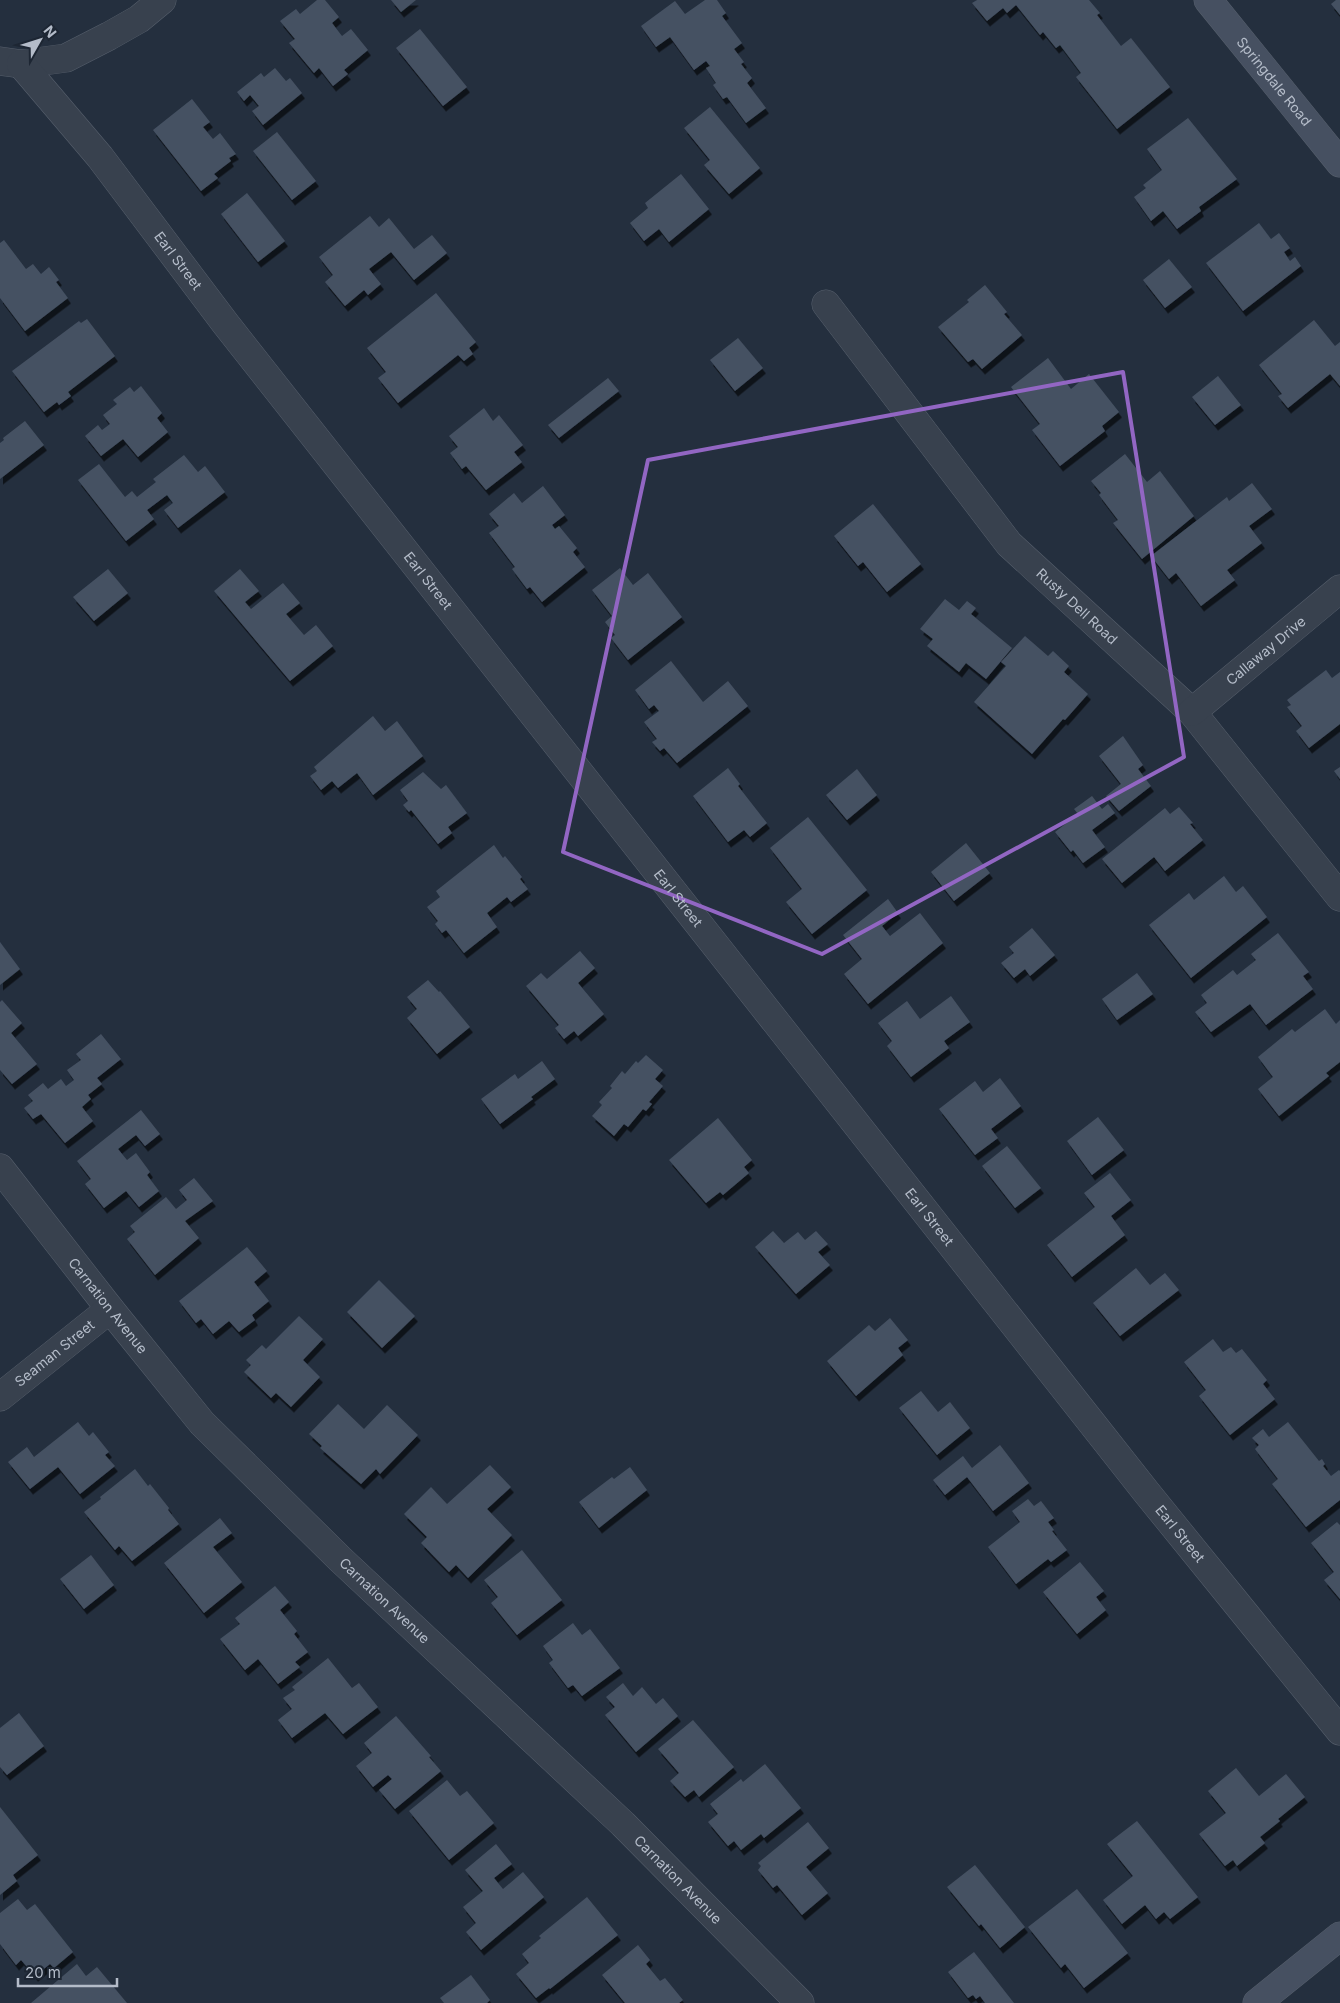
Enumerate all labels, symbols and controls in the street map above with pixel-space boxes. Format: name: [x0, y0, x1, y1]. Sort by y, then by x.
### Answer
north arrow: [15, 15, 65, 65]
text: N: [41, 22, 60, 41]
street label: Springdale Road: [1234, 34, 1315, 129]
street label: Earl Street: [151, 228, 206, 293]
street label: Earl Street: [401, 548, 457, 613]
street label: Rusty Dell Road: [1033, 564, 1121, 647]
street label: Callaway Drive: [1222, 612, 1309, 688]
street label: Earl Street: [651, 866, 707, 930]
street label: Earl Street: [902, 1184, 958, 1249]
street label: Carnation Avenue: [65, 1254, 152, 1357]
street label: Seaman Street: [11, 1316, 98, 1390]
street label: Earl Street: [1152, 1501, 1209, 1566]
street label: Carnation Avenue: [336, 1554, 434, 1647]
street label: Carnation Avenue: [631, 1831, 726, 1927]
scale bar: [18, 1956, 116, 1988]
text: 20 m: [25, 1963, 61, 1982]

